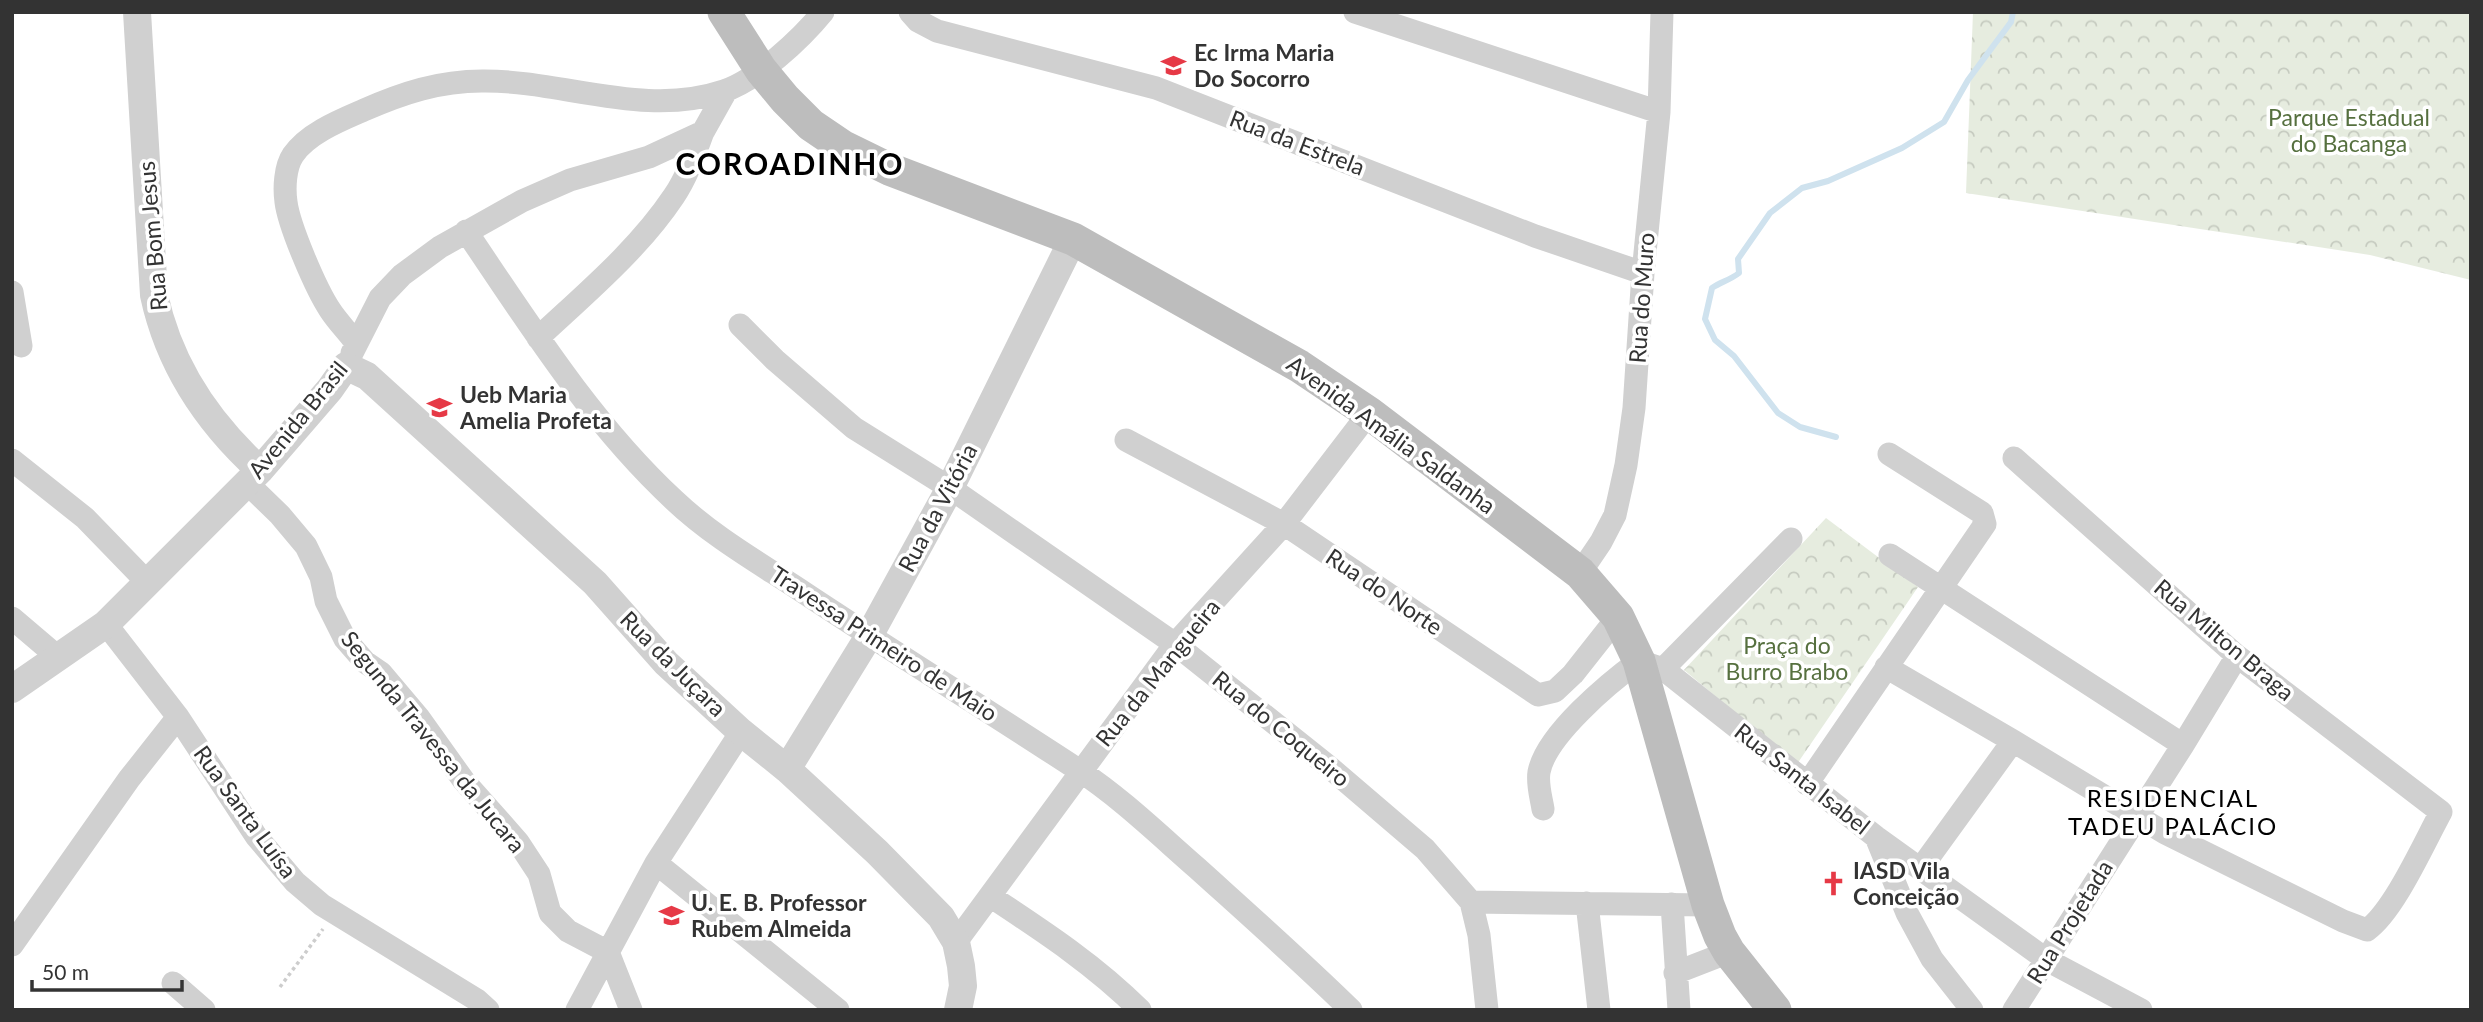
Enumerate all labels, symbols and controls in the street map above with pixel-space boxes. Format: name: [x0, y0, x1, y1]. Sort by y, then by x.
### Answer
place label: Ec Irma Maria Do Socorro: [1194, 38, 1334, 92]
school or university icon: Ec Irma Maria Do Socorro: [1160, 52, 1188, 80]
street label: Rua da Estrela: [1226, 103, 1369, 181]
park label: Parque Estadual do Bacanga: [2268, 103, 2430, 157]
district label: COROADINHO: [675, 145, 905, 181]
street label: Rua Bom Jesus: [132, 160, 172, 312]
street label: Rua do Muro: [1622, 232, 1660, 364]
street label: Avenida Amália Saldanha: [1282, 349, 1501, 519]
street label: Avenida Brasil: [242, 355, 353, 483]
place label: Ueb Maria Amelia Profeta: [459, 380, 612, 434]
school or university icon: Ueb Maria Amelia Profeta: [426, 394, 454, 422]
street label: Rua da Vitória: [892, 439, 983, 576]
street label: Rua do Norte: [1321, 542, 1448, 640]
street label: Travessa Primeiro de Maio: [766, 559, 1003, 727]
street label: Rua Milton Braga: [2149, 573, 2300, 706]
street label: Rua da Mangueira: [1089, 593, 1225, 752]
street label: Rua da Juçara: [615, 605, 732, 722]
street label: Segunda Travessa da Jucara: [336, 625, 532, 858]
park label: Praça do Burro Brabo: [1726, 631, 1848, 685]
street label: Rua do Coqueiro: [1207, 664, 1356, 792]
street label: Rua Santa Isabel: [1729, 717, 1876, 840]
street label: Rua Santa Luísa: [188, 740, 303, 883]
district label: RESIDENCIAL TADEU PALÁCIO: [2068, 783, 2278, 840]
street label: Rua Projetada: [2020, 855, 2118, 988]
place label: IASD Vila Conceição: [1853, 856, 1959, 910]
church icon: IASD Vila Conceição: [1819, 870, 1847, 898]
place label: U. E. B. Professor Rubem Almeida: [691, 888, 867, 942]
school or university icon: U. E. B. Professor Rubem Almeida: [657, 902, 685, 930]
scale bar: [32, 948, 182, 992]
text: 50 m: [42, 959, 89, 984]

